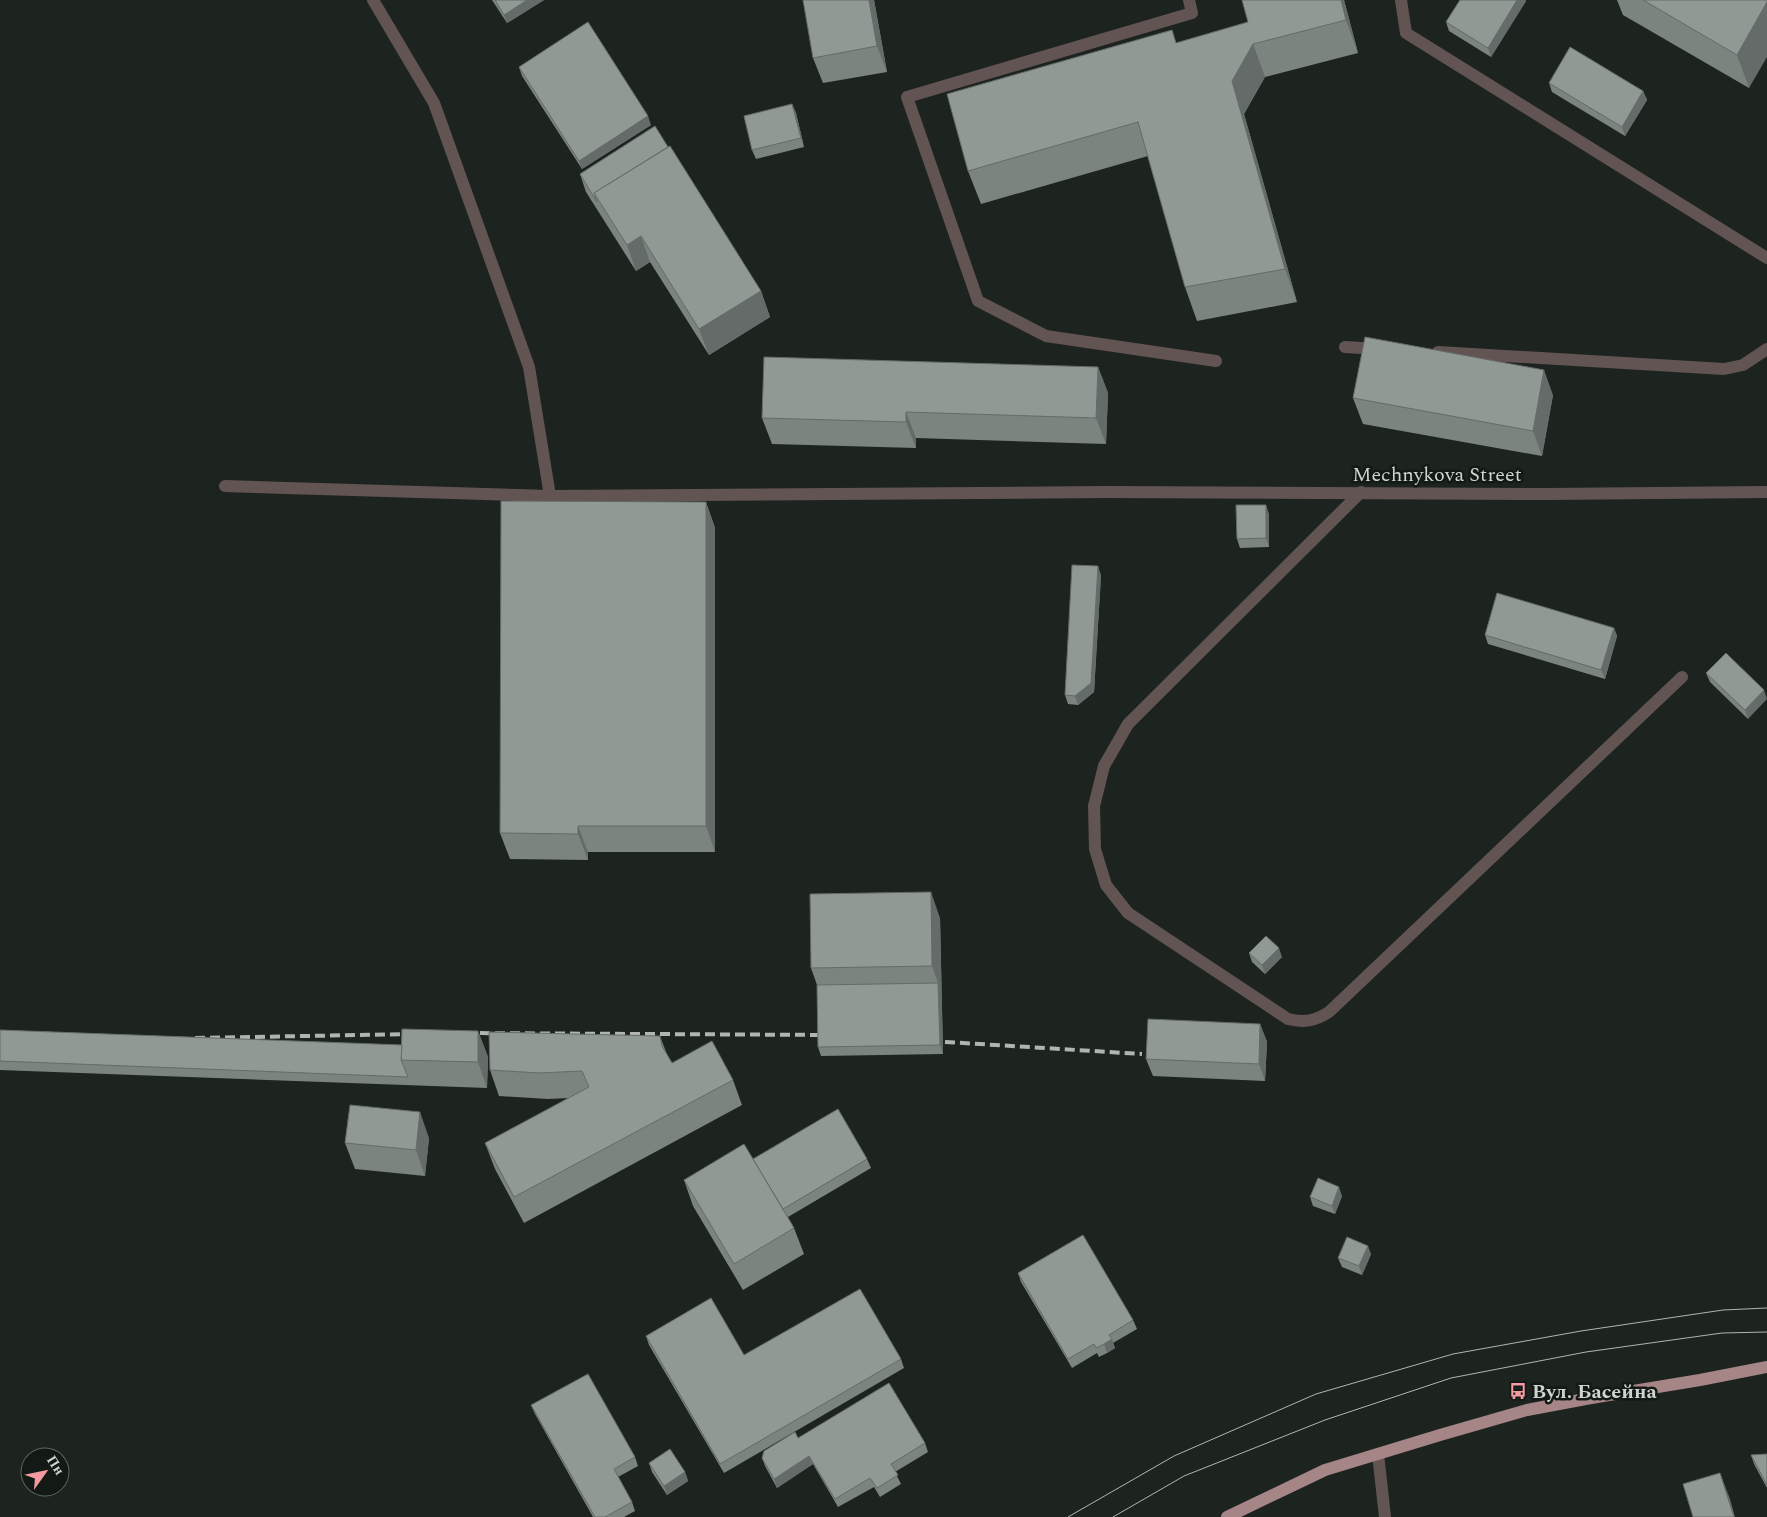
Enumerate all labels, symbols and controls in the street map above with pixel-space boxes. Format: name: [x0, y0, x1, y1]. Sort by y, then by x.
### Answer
street label: Mechnykova Street: [1352, 460, 1522, 490]
place label: Вул. Басейна: [1532, 1377, 1658, 1407]
bus stop icon: Вул. Басейна: [1508, 1381, 1528, 1401]
north arrow: [20, 1447, 70, 1497]
text: Пн: [41, 1451, 70, 1480]

